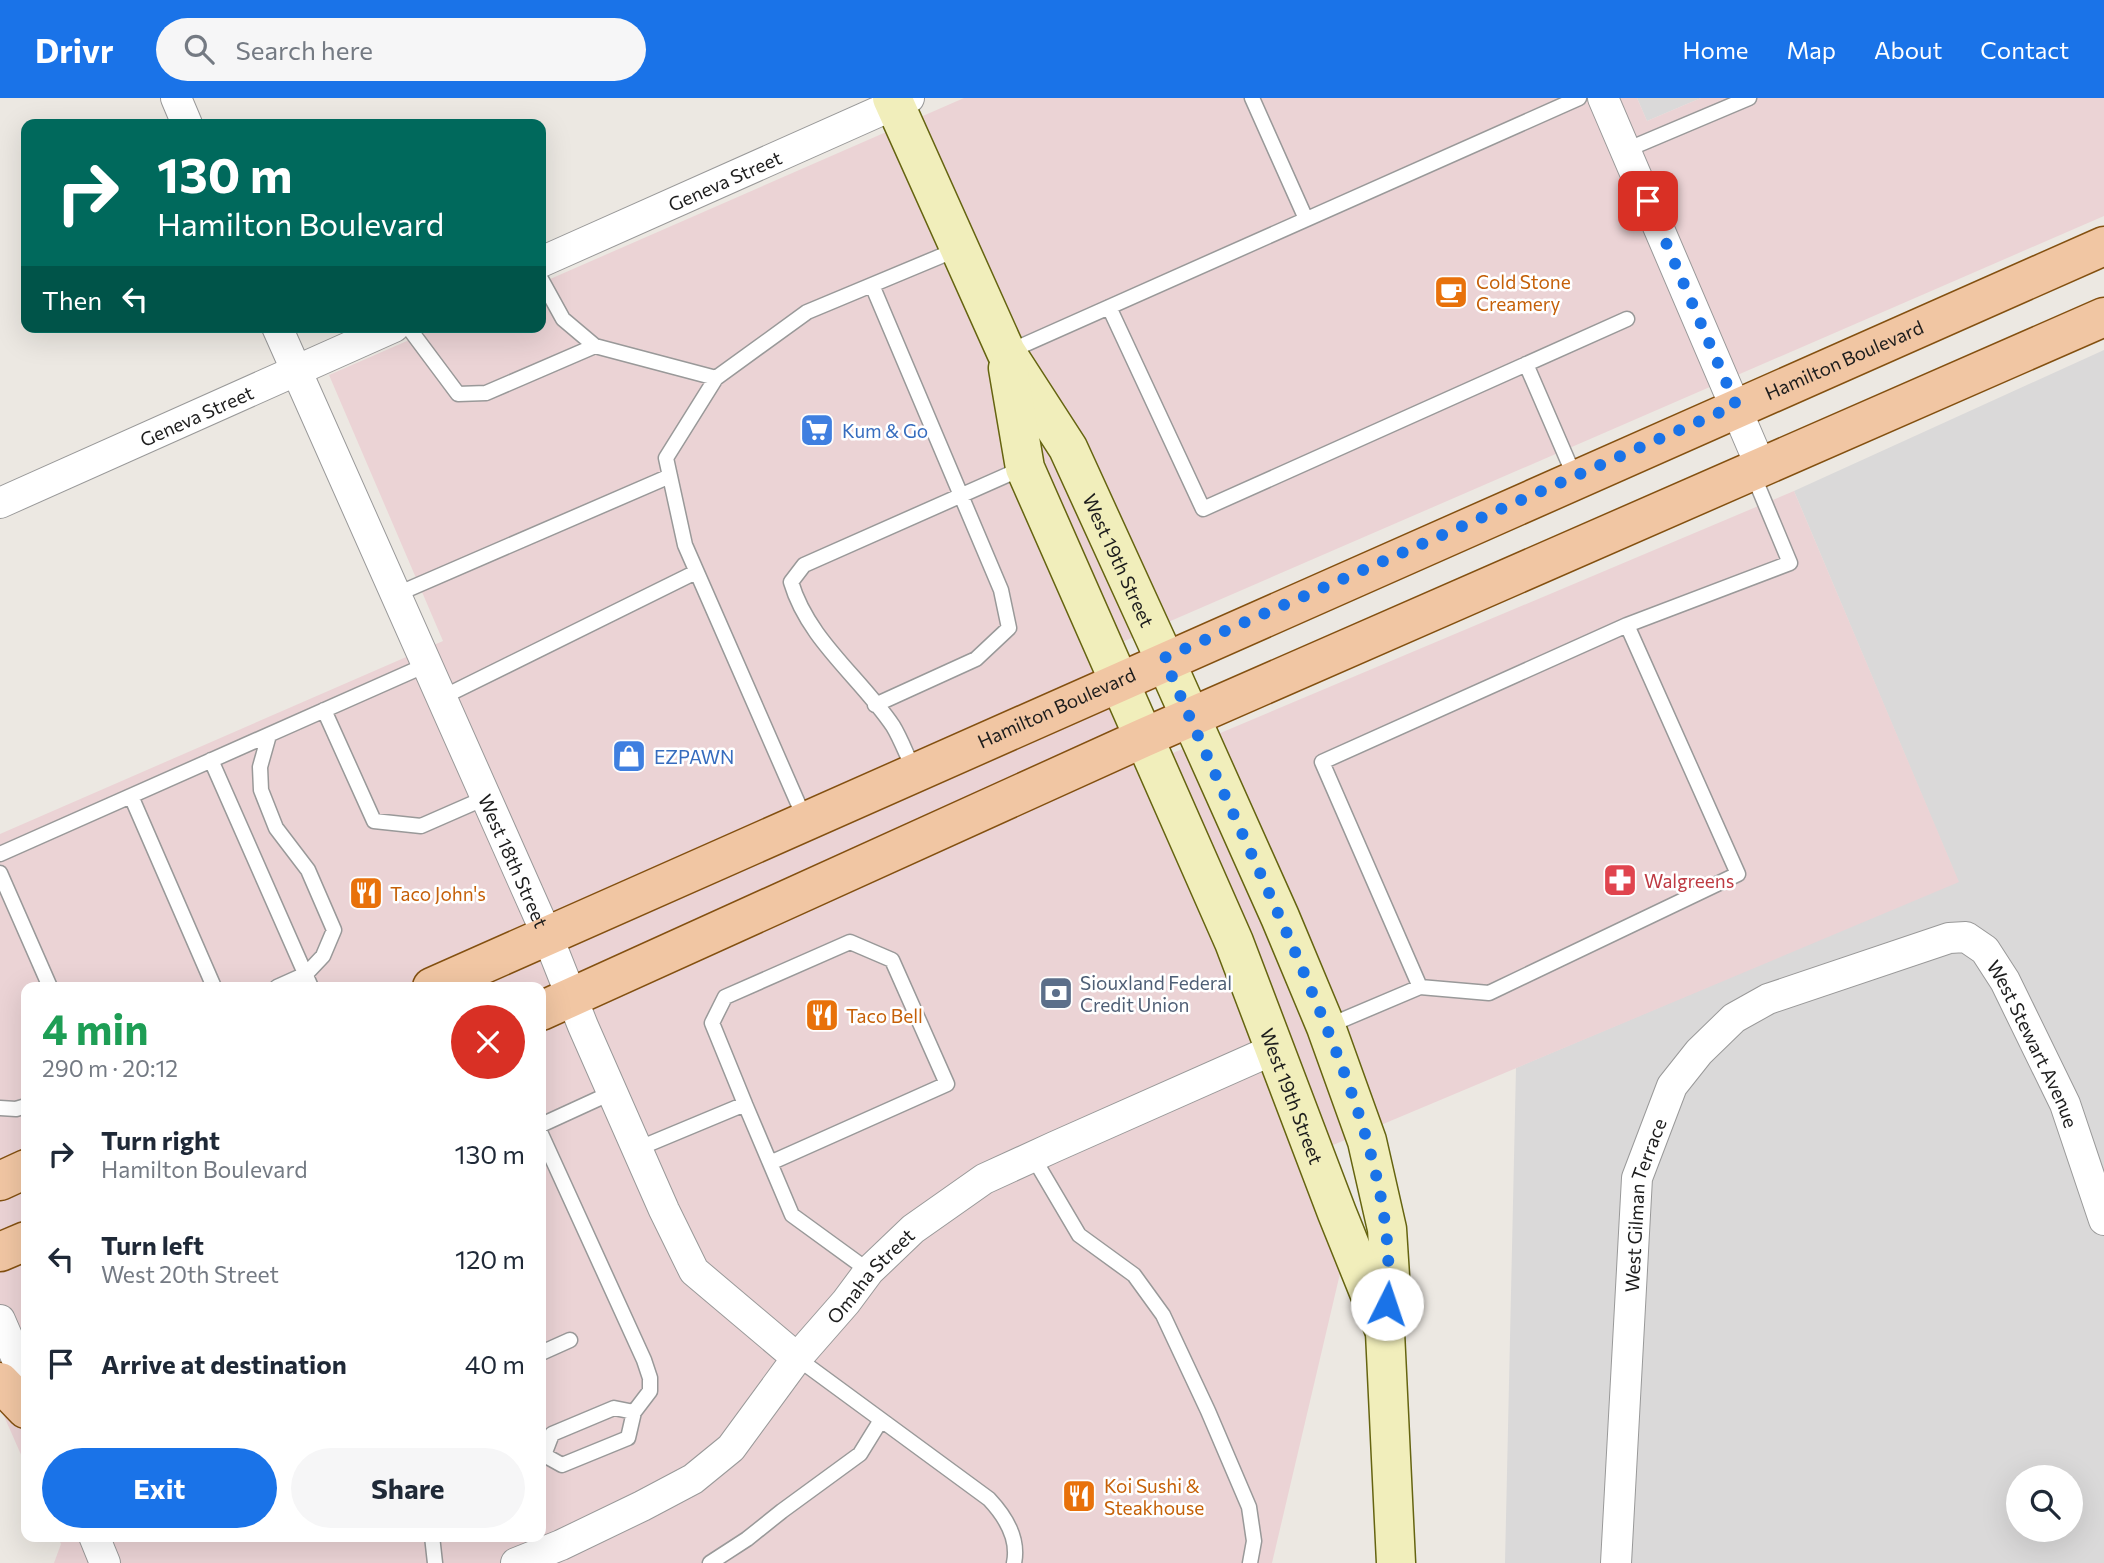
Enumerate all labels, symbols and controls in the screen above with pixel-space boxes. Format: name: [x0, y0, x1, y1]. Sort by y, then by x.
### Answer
search box: [156, 18, 646, 81]
text: Drivr: [35, 29, 114, 70]
icon: search: [180, 30, 218, 68]
text: Search here: [236, 34, 373, 65]
text: Home: [1683, 35, 1749, 64]
text: Map: [1787, 35, 1836, 64]
text: About: [1874, 35, 1942, 64]
text: Contact: [1980, 35, 2069, 64]
text: 130 m: [157, 143, 292, 203]
street label: Geneva Street: [664, 145, 785, 215]
icon: right: [42, 147, 133, 238]
pin: [1618, 171, 1678, 231]
icon: arrive: [1629, 182, 1667, 220]
text: Hamilton Boulevard: [157, 203, 444, 243]
place label: Cold Stone Creamery: [1476, 270, 1571, 315]
cafe icon: Cold Stone Creamery: [1432, 273, 1470, 311]
icon: left: [116, 280, 154, 318]
text: Then: [42, 284, 102, 315]
street label: Hamilton Boulevard: [1761, 315, 1927, 404]
street label: Geneva Street: [136, 380, 257, 451]
supermarket icon: Kum & Go: [798, 411, 836, 449]
place label: Kum & Go: [842, 419, 928, 442]
street label: West 19th Street: [1079, 490, 1160, 631]
street label: Hamilton Boulevard: [973, 662, 1139, 752]
shop icon: EZPAWN: [610, 737, 648, 775]
place label: EZPAWN: [654, 745, 734, 768]
street label: West 18th Street: [474, 790, 554, 931]
pharmacy icon: Walgreens: [1601, 861, 1639, 899]
place label: Walgreens: [1644, 869, 1734, 892]
restaurant icon: Taco John's: [347, 874, 385, 912]
place label: Taco John's: [390, 882, 486, 905]
street label: West Stewart Avenue: [1983, 955, 2084, 1130]
place label: Siouxland Federal Credit Union: [1080, 971, 1232, 1016]
bank icon: Siouxland Federal Credit Union: [1037, 974, 1075, 1012]
restaurant icon: Taco Bell: [803, 996, 841, 1034]
text: 4 min: [42, 1002, 148, 1054]
place label: Taco Bell: [846, 1004, 923, 1027]
button: close: [451, 1005, 525, 1079]
street label: West 19th Street: [1256, 1024, 1329, 1167]
text: 290 m · 20:12: [42, 1054, 178, 1082]
street label: West Gilman Terrace: [1619, 1115, 1670, 1293]
text: Turn right: [101, 1124, 220, 1155]
icon: right: [42, 1135, 80, 1173]
text: 130 m: [454, 1138, 525, 1169]
text: Hamilton Boulevard: [101, 1155, 307, 1183]
street label: Omaha Street: [821, 1223, 919, 1328]
text: Turn left: [101, 1229, 204, 1260]
icon: left: [42, 1240, 80, 1278]
text: 120 m: [455, 1243, 525, 1274]
text: West 20th Street: [101, 1260, 279, 1288]
position arrow: [1350, 1267, 1424, 1341]
icon: arrive: [42, 1345, 80, 1383]
text: Arrive at destination: [101, 1348, 347, 1379]
text: 40 m: [465, 1348, 525, 1379]
button: Exit: [42, 1448, 277, 1528]
button: Share: [291, 1448, 525, 1528]
map controls: [2006, 1465, 2083, 1542]
button: search: [2006, 1465, 2083, 1542]
place label: Koi Sushi & Steakhouse: [1104, 1474, 1204, 1519]
restaurant icon: Koi Sushi & Steakhouse: [1060, 1477, 1098, 1515]

